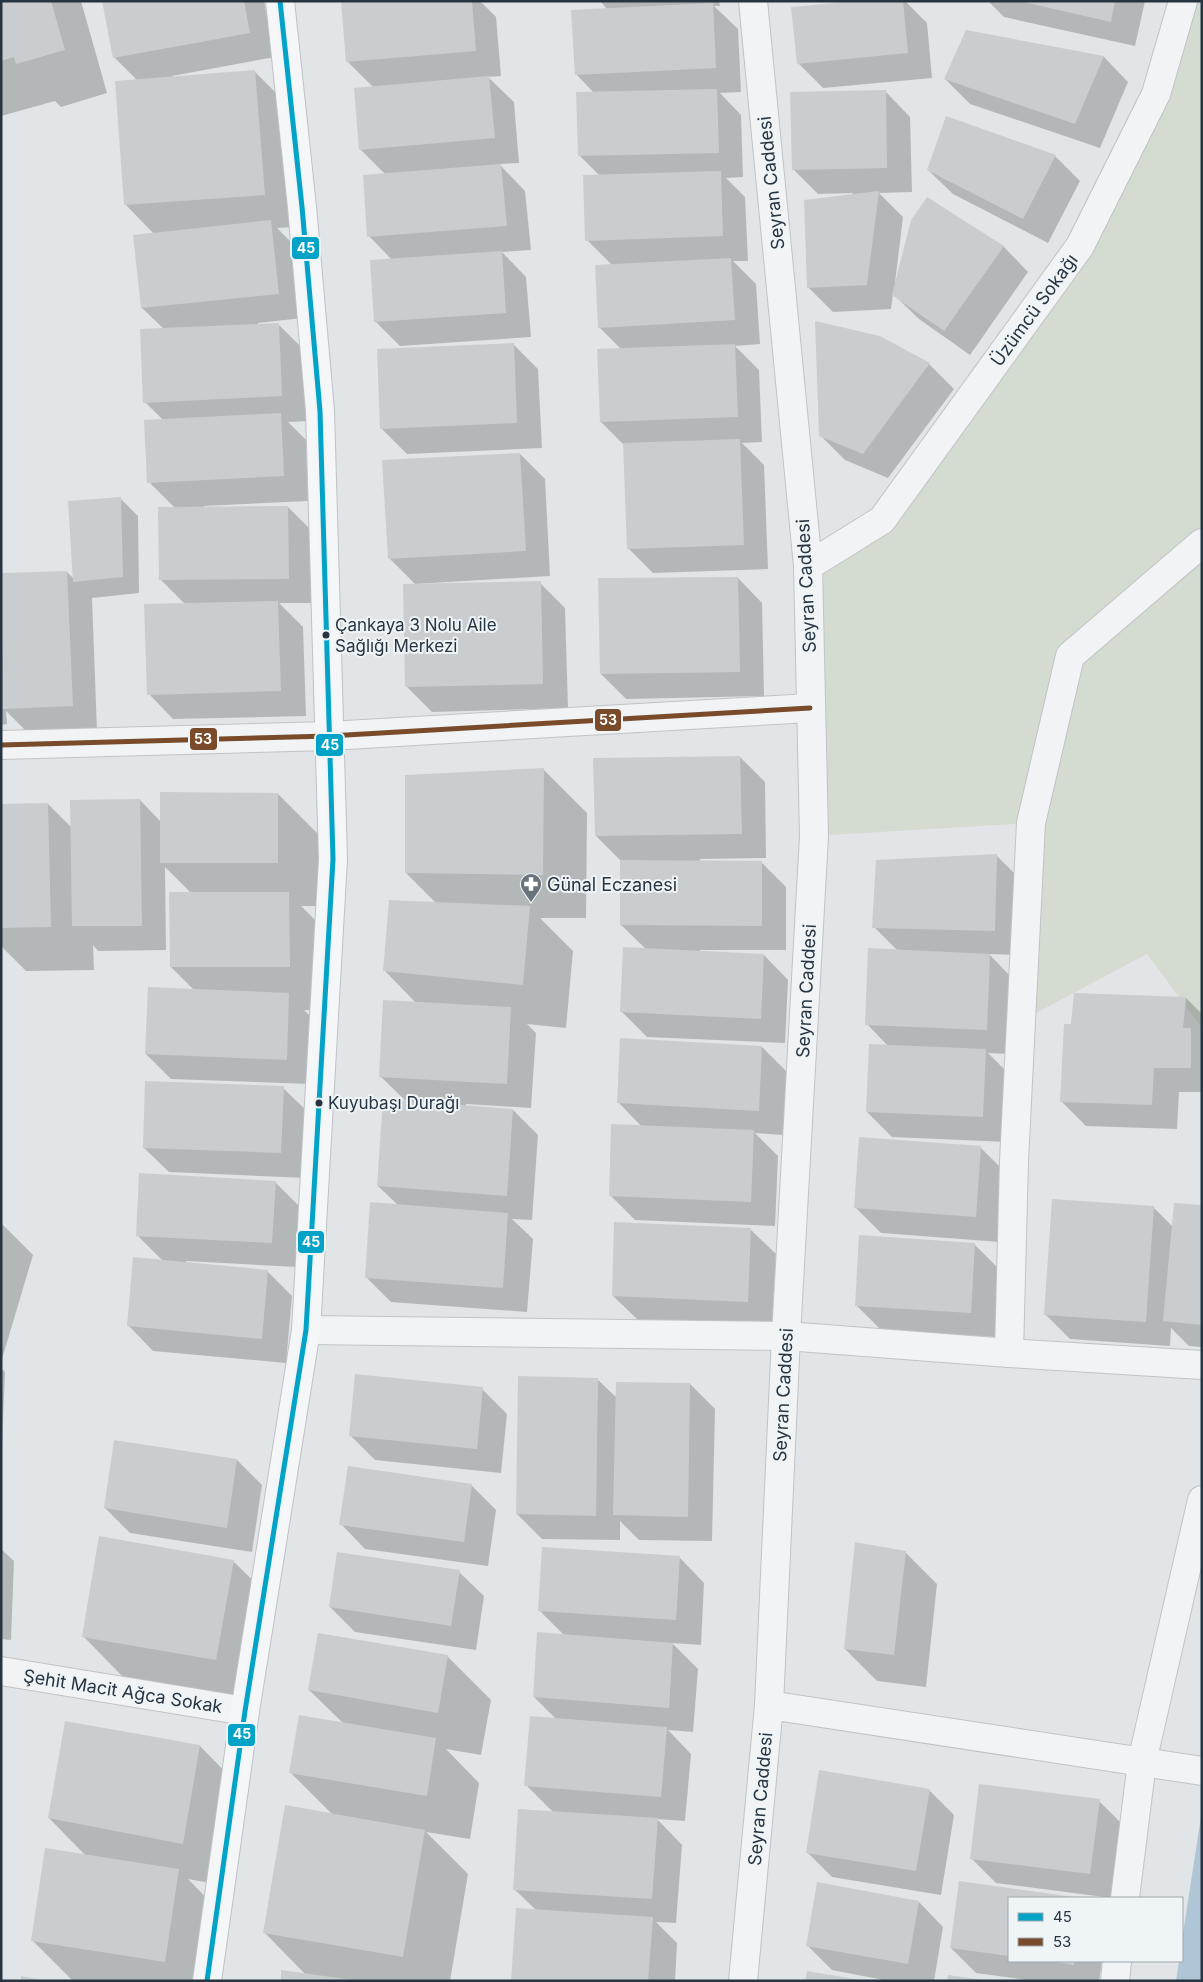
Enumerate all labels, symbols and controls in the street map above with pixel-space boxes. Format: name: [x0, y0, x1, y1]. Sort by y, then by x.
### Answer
street label: Seyran Caddesi: [754, 115, 788, 251]
line badge: 45: [291, 236, 320, 260]
text: 45: [297, 239, 315, 256]
street label: Üzümcü Sokağı: [985, 249, 1082, 370]
street label: Seyran Caddesi: [792, 519, 820, 653]
place label: Çankaya 3 Nolu Aile Sağlığı Merkezi: [335, 615, 497, 656]
marker: Çankaya 3 Nolu Aile Sağlığı Merkezi: [321, 630, 331, 640]
line badge: 53: [594, 708, 622, 732]
text: 53: [599, 711, 617, 728]
line badge: 53: [189, 727, 218, 751]
text: 53: [194, 730, 212, 747]
line badge: 45: [315, 733, 344, 757]
text: 45: [321, 736, 339, 753]
pharmacy icon: Günal Eczanesi: [519, 872, 543, 903]
place label: Günal Eczanesi: [547, 874, 677, 895]
street label: Seyran Caddesi: [792, 924, 820, 1058]
place label: Kuyubaşı Durağı: [328, 1093, 459, 1113]
marker: Kuyubaşı Durağı: [314, 1098, 324, 1108]
line badge: 45: [297, 1230, 325, 1254]
text: 45: [302, 1233, 320, 1250]
street label: Seyran Caddesi: [769, 1328, 797, 1462]
street label: Şehit Macit Ağca Sokak: [22, 1665, 224, 1717]
line badge: 45: [227, 1723, 256, 1747]
text: 45: [233, 1725, 251, 1742]
street label: Seyran Caddesi: [744, 1731, 776, 1867]
legend: [1008, 1897, 1183, 1962]
text: 45: [1053, 1907, 1072, 1926]
text: 53: [1053, 1932, 1071, 1951]

